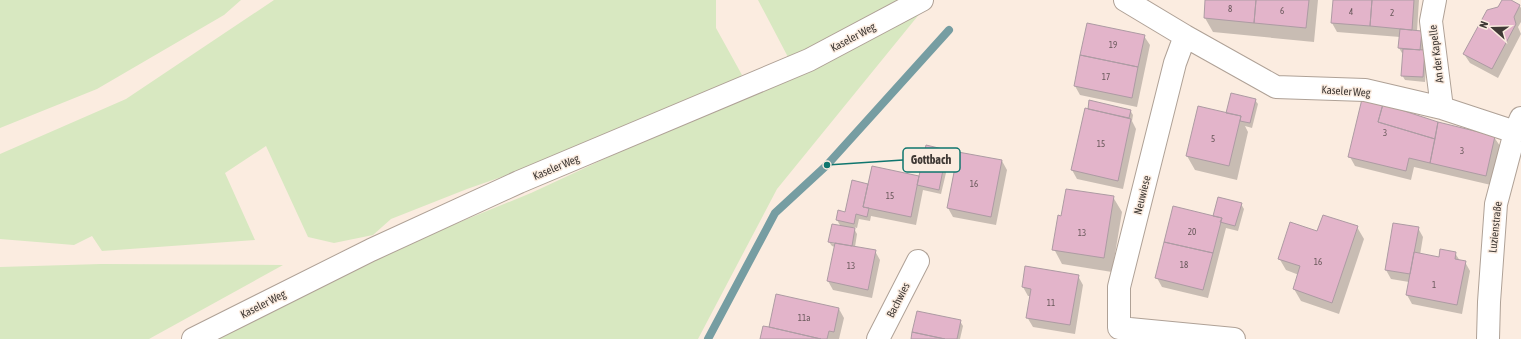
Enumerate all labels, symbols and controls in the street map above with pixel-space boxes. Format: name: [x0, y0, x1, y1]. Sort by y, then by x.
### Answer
house number: 8: [1228, 4, 1232, 14]
house number: 6: [1280, 6, 1284, 16]
house number: 4: [1349, 7, 1353, 17]
house number: 2: [1390, 8, 1394, 18]
north arrow: [1473, 8, 1513, 48]
text: N: [1477, 19, 1490, 30]
street label: Kaseler Weg: [829, 20, 878, 54]
street label: An der Kapelle: [1426, 24, 1446, 84]
house number: 19: [1109, 40, 1117, 50]
house number: 17: [1102, 72, 1110, 82]
street label: Kaseler Weg: [1321, 83, 1371, 99]
house number: 3: [1383, 128, 1387, 138]
house number: 5: [1211, 134, 1215, 144]
house number: 15: [1097, 139, 1105, 149]
house number: 3: [1460, 146, 1464, 156]
callout: Gottbach: [903, 148, 960, 172]
street label: Kaseler Weg: [531, 152, 581, 182]
text: Gottbach: [911, 153, 951, 167]
street label: Neuwiese: [1131, 174, 1153, 216]
house number: 16: [970, 179, 978, 189]
house number: 15: [886, 191, 894, 201]
street label: Luzienstraße: [1486, 201, 1504, 253]
house number: 20: [1188, 227, 1196, 237]
house number: 13: [1078, 228, 1086, 238]
house number: 16: [1314, 257, 1322, 267]
house number: 18: [1180, 260, 1188, 270]
house number: 13: [847, 261, 855, 271]
street label: Bachwies: [884, 280, 912, 320]
house number: 1: [1432, 280, 1436, 290]
street label: Kaseler Weg: [238, 287, 288, 320]
house number: 11: [1047, 298, 1055, 308]
house number: 11a: [798, 313, 810, 323]

